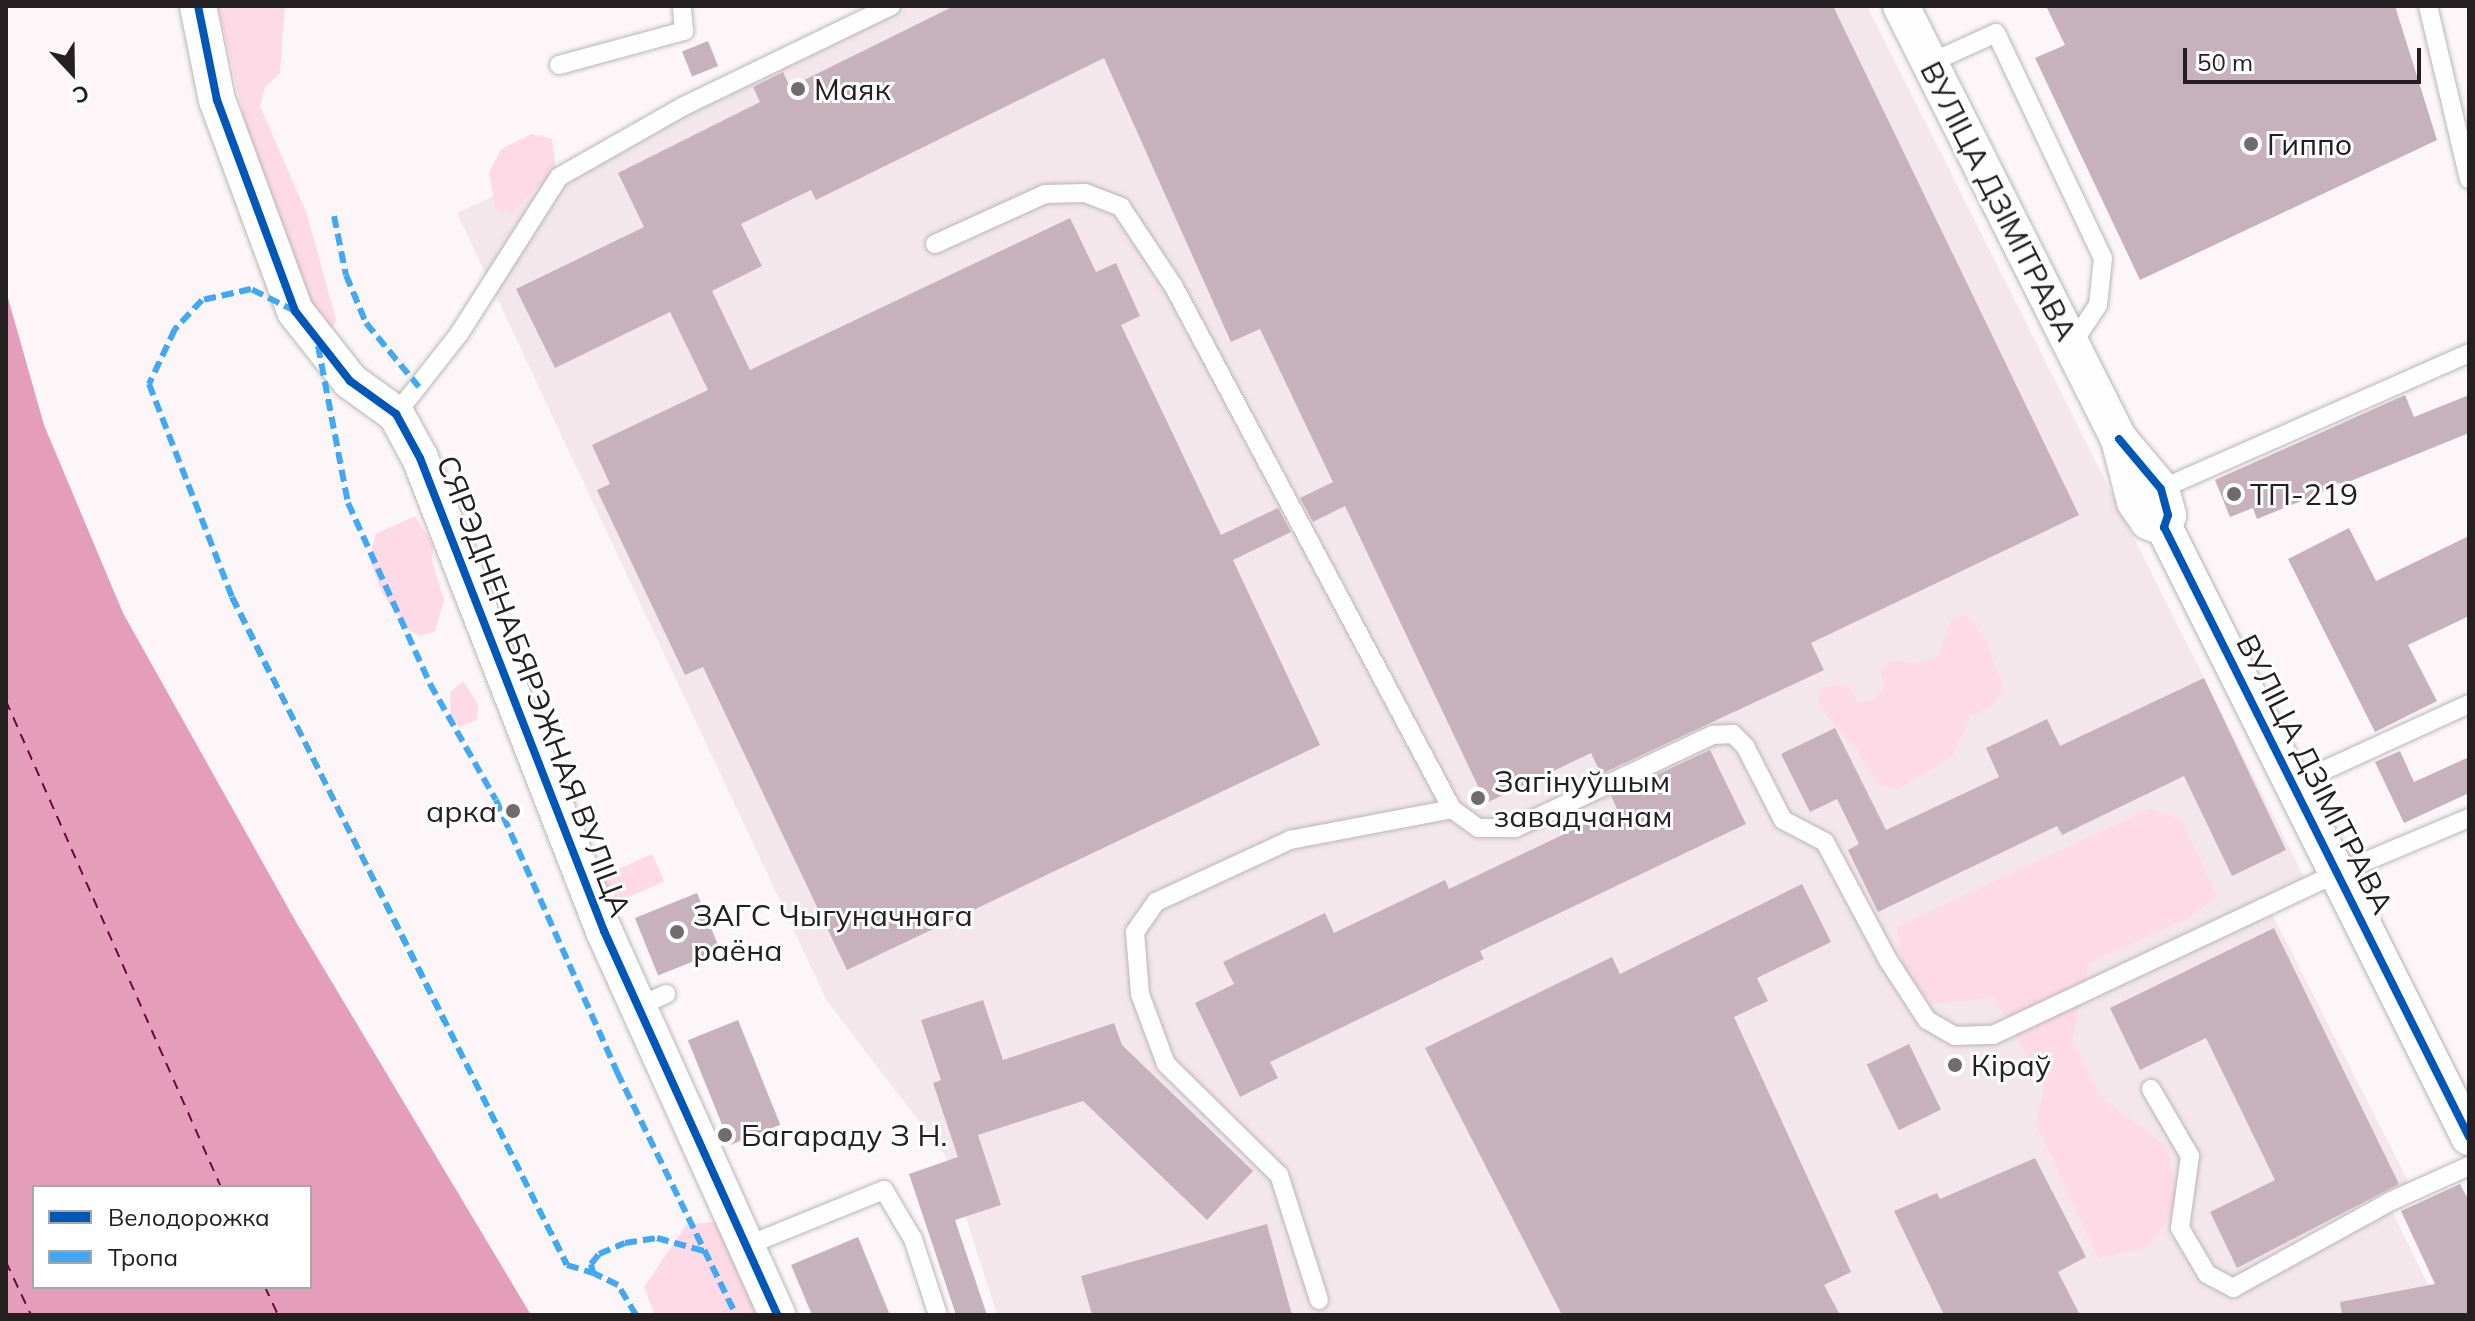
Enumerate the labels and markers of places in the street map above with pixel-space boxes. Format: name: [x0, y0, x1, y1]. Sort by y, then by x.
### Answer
place label: Маяк: [814, 71, 891, 107]
marker: Маяк: [789, 80, 807, 98]
place label: Гиппо: [2267, 126, 2352, 162]
marker: Гиппо: [2242, 135, 2260, 153]
place label: ТП-219: [2250, 476, 2358, 512]
marker: ТП-219: [2225, 485, 2243, 503]
place label: Загінуўшым завадчанам: [1494, 763, 1672, 834]
marker: Загінуўшым завадчанам: [1469, 789, 1487, 807]
place label: арка: [426, 793, 497, 829]
marker: арка: [504, 802, 522, 820]
place label: ЗАГС Чыгуначнага раёна: [693, 897, 973, 968]
marker: ЗАГС Чыгуначнага раёна: [668, 923, 686, 941]
place label: Кіраў: [1971, 1047, 2051, 1083]
marker: Кіраў: [1946, 1056, 1964, 1074]
place label: Багараду З Н.: [741, 1117, 947, 1153]
marker: Багараду З Н.: [716, 1126, 734, 1144]

